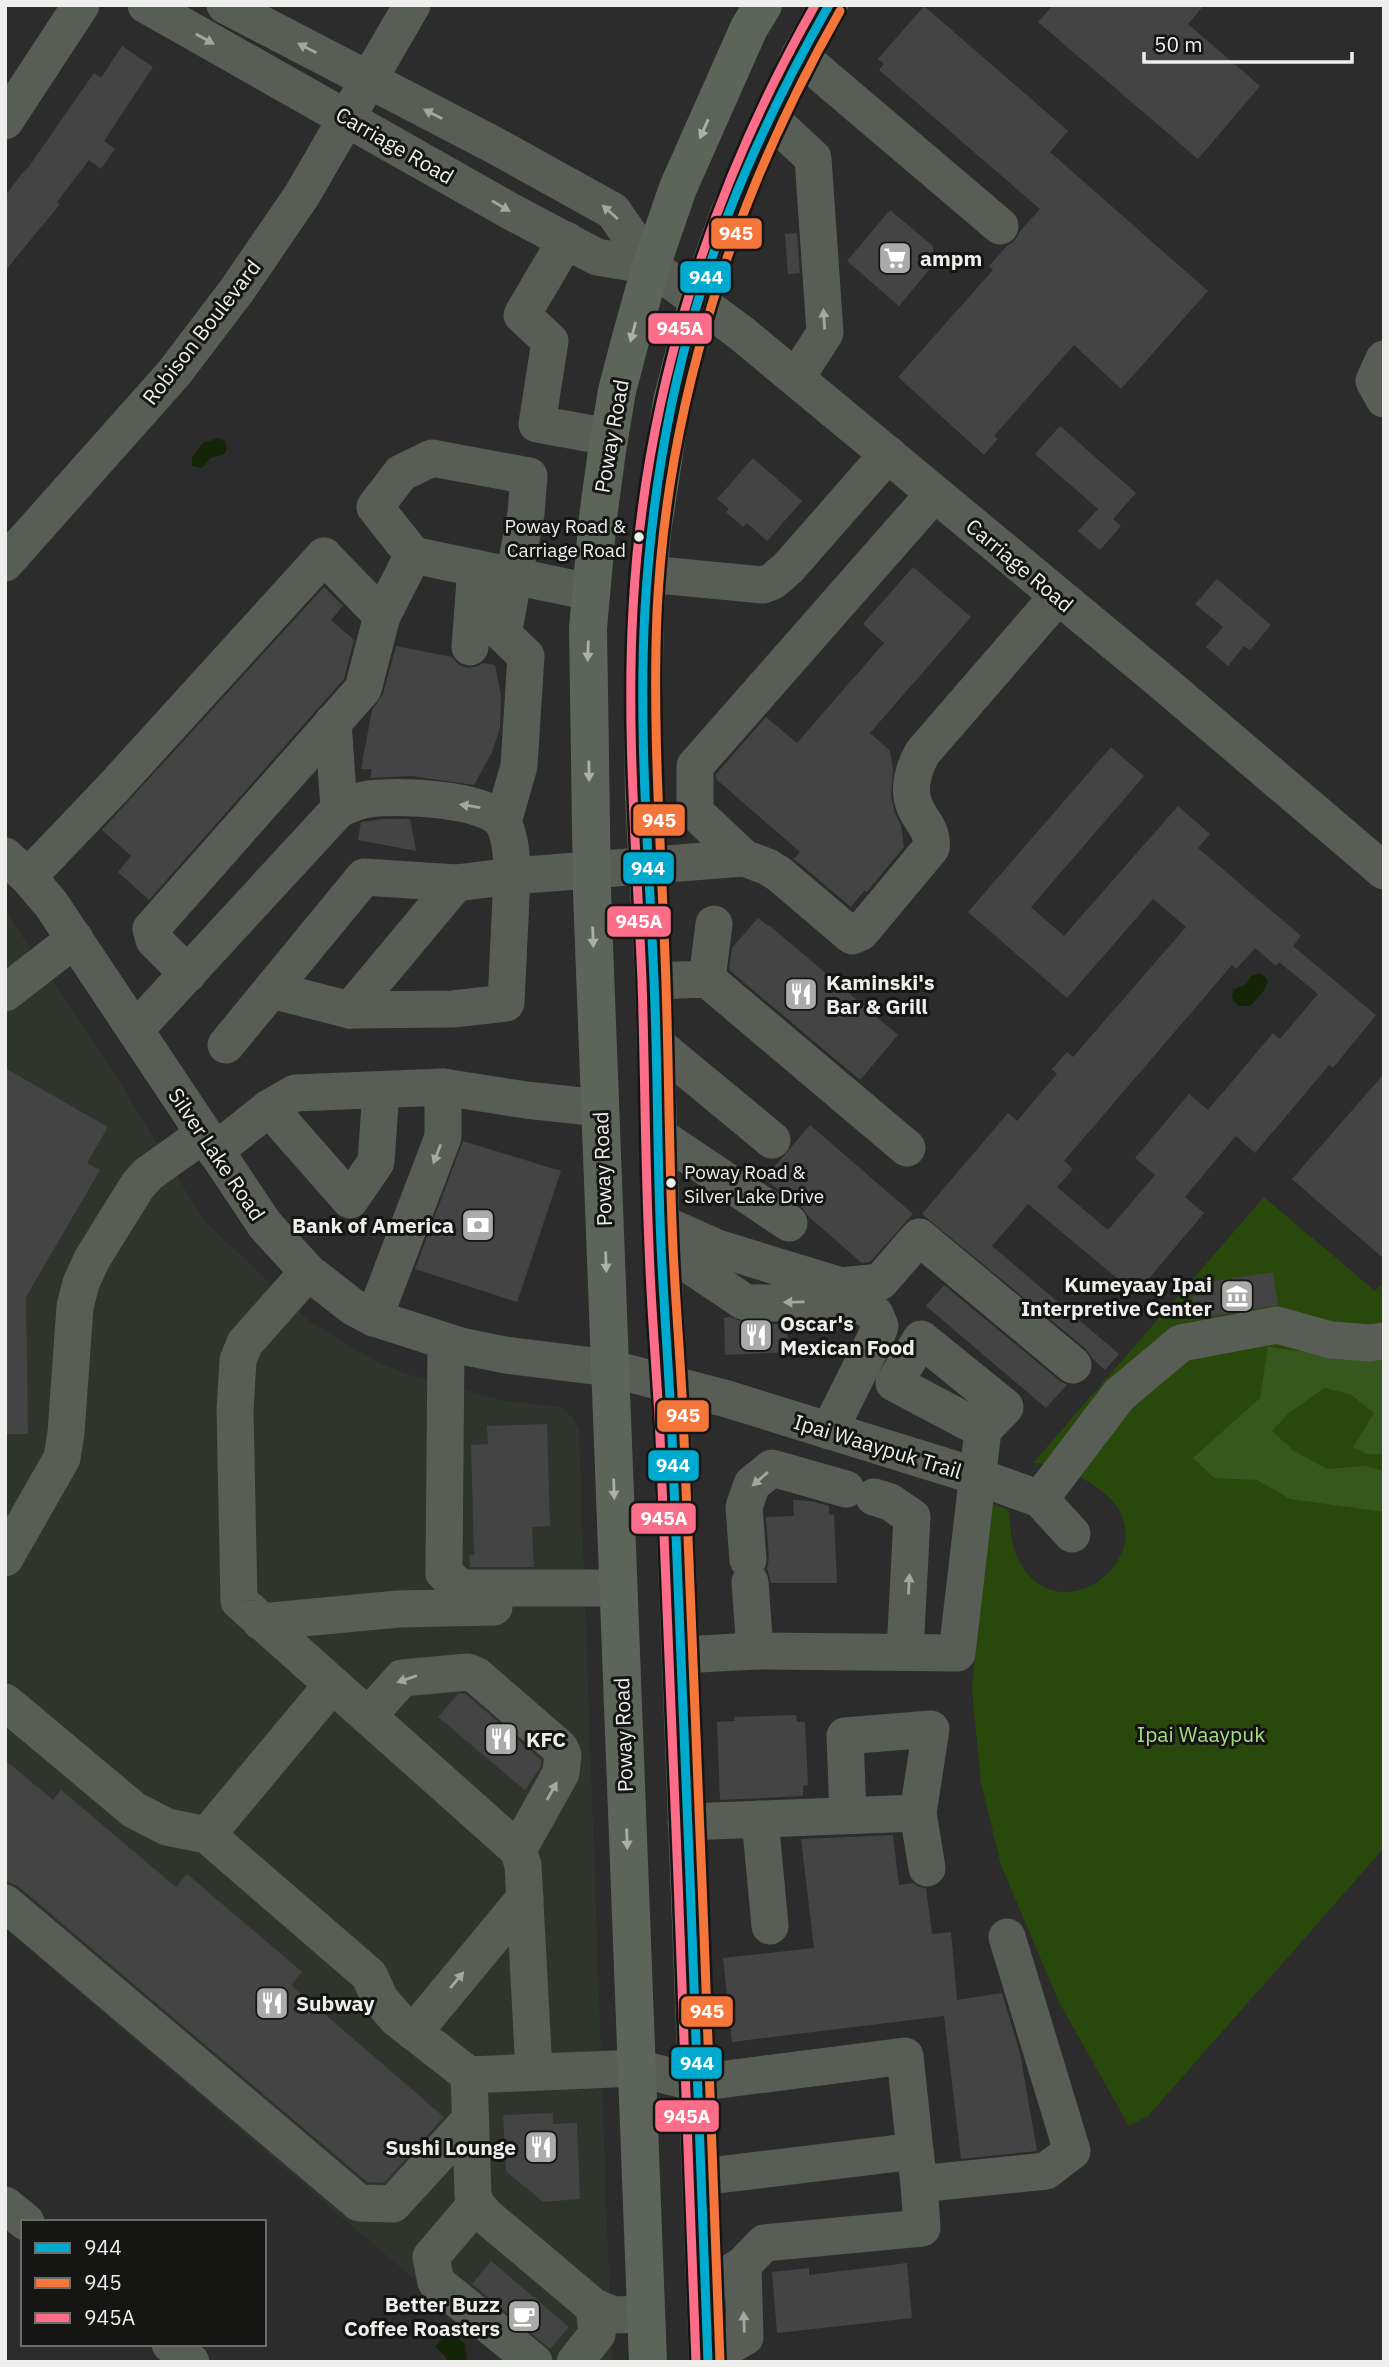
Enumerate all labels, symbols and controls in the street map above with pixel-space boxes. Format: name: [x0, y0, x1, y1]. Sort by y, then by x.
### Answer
scale bar: [1144, 21, 1352, 65]
text: 50 m: [1154, 30, 1203, 58]
one-way arrow: [196, 33, 215, 45]
one-way arrow: [296, 42, 316, 54]
street label: Carriage Road: [331, 100, 459, 190]
one-way arrow: [423, 108, 443, 119]
one-way arrow: [698, 118, 709, 139]
one-way arrow: [492, 200, 511, 212]
one-way arrow: [601, 204, 619, 220]
line badge: 945: [710, 217, 763, 250]
text: 945: [719, 221, 753, 245]
supermarket icon: ampm: [876, 239, 914, 277]
place label: ampm: [920, 244, 982, 272]
street label: Robison Boulevard: [136, 254, 266, 410]
line badge: 944: [679, 260, 732, 294]
text: 944: [689, 265, 723, 289]
one-way arrow: [819, 308, 830, 330]
line badge: 945A: [647, 312, 713, 345]
text: 945A: [656, 316, 704, 340]
one-way arrow: [627, 321, 638, 343]
street label: Poway Road: [587, 377, 635, 495]
street label: Carriage Road: [960, 512, 1080, 618]
place label: Poway Road & Carriage Road: [505, 514, 626, 562]
marker: Poway Road & Carriage Road: [632, 530, 646, 544]
one-way arrow: [582, 640, 593, 662]
one-way arrow: [583, 761, 595, 783]
one-way arrow: [459, 800, 481, 811]
line badge: 945: [632, 803, 686, 837]
text: 945: [642, 808, 676, 832]
line badge: 944: [622, 851, 675, 885]
text: 944: [631, 856, 665, 880]
line badge: 945A: [606, 905, 672, 938]
text: 945A: [615, 909, 663, 933]
one-way arrow: [588, 926, 599, 948]
place label: Kaminski's Bar & Grill: [826, 968, 935, 1020]
restaurant icon: Kaminski's Bar & Grill: [782, 975, 820, 1013]
street label: Silver Lake Road: [162, 1082, 272, 1226]
street label: Poway Road: [586, 1111, 618, 1227]
one-way arrow: [431, 1143, 442, 1164]
place label: Poway Road & Silver Lake Drive: [684, 1160, 824, 1208]
marker: Poway Road & Silver Lake Drive: [664, 1176, 678, 1190]
bank icon: Bank of America: [459, 1206, 497, 1244]
place label: Bank of America: [292, 1211, 454, 1239]
one-way arrow: [600, 1251, 611, 1273]
place label: Kumeyaay Ipai Interpretive Center: [1021, 1270, 1213, 1322]
museum icon: Kumeyaay Ipai Interpretive Center: [1218, 1277, 1256, 1315]
one-way arrow: [782, 1296, 804, 1308]
place label: Oscar's Mexican Food: [780, 1309, 915, 1361]
restaurant icon: Oscar's Mexican Food: [737, 1316, 775, 1354]
line badge: 945: [656, 1399, 710, 1433]
text: 945: [666, 1403, 700, 1427]
street label: Ipai Waaypuk Trail: [791, 1407, 966, 1485]
line badge: 944: [647, 1449, 700, 1482]
text: 944: [656, 1453, 690, 1477]
one-way arrow: [751, 1471, 769, 1487]
one-way arrow: [608, 1479, 619, 1501]
line badge: 945A: [630, 1502, 697, 1535]
text: 945A: [640, 1506, 688, 1530]
one-way arrow: [903, 1573, 914, 1595]
one-way arrow: [397, 1674, 418, 1685]
street label: Poway Road: [607, 1677, 639, 1793]
restaurant icon: KFC: [482, 1720, 520, 1758]
park label: Ipai Waaypuk: [1137, 1720, 1265, 1748]
place label: KFC: [526, 1725, 566, 1753]
one-way arrow: [546, 1781, 558, 1800]
one-way arrow: [622, 1828, 633, 1850]
one-way arrow: [449, 1971, 464, 1988]
restaurant icon: Subway: [253, 1984, 291, 2022]
place label: Subway: [296, 1989, 375, 2017]
line badge: 945: [680, 1995, 734, 2028]
text: 945: [690, 1999, 724, 2023]
line badge: 944: [670, 2046, 723, 2080]
text: 944: [680, 2051, 714, 2075]
line badge: 945A: [654, 2099, 720, 2133]
text: 945A: [663, 2104, 711, 2128]
restaurant icon: Sushi Lounge: [522, 2128, 560, 2166]
place label: Sushi Lounge: [385, 2133, 516, 2161]
legend: [21, 2220, 266, 2346]
text: 944: [84, 2233, 122, 2261]
text: 945: [84, 2268, 122, 2296]
place label: Better Buzz Coffee Roasters: [344, 2290, 500, 2342]
cafe icon: Better Buzz Coffee Roasters: [505, 2297, 543, 2335]
text: 945A: [84, 2303, 135, 2331]
one-way arrow: [739, 2311, 750, 2333]

